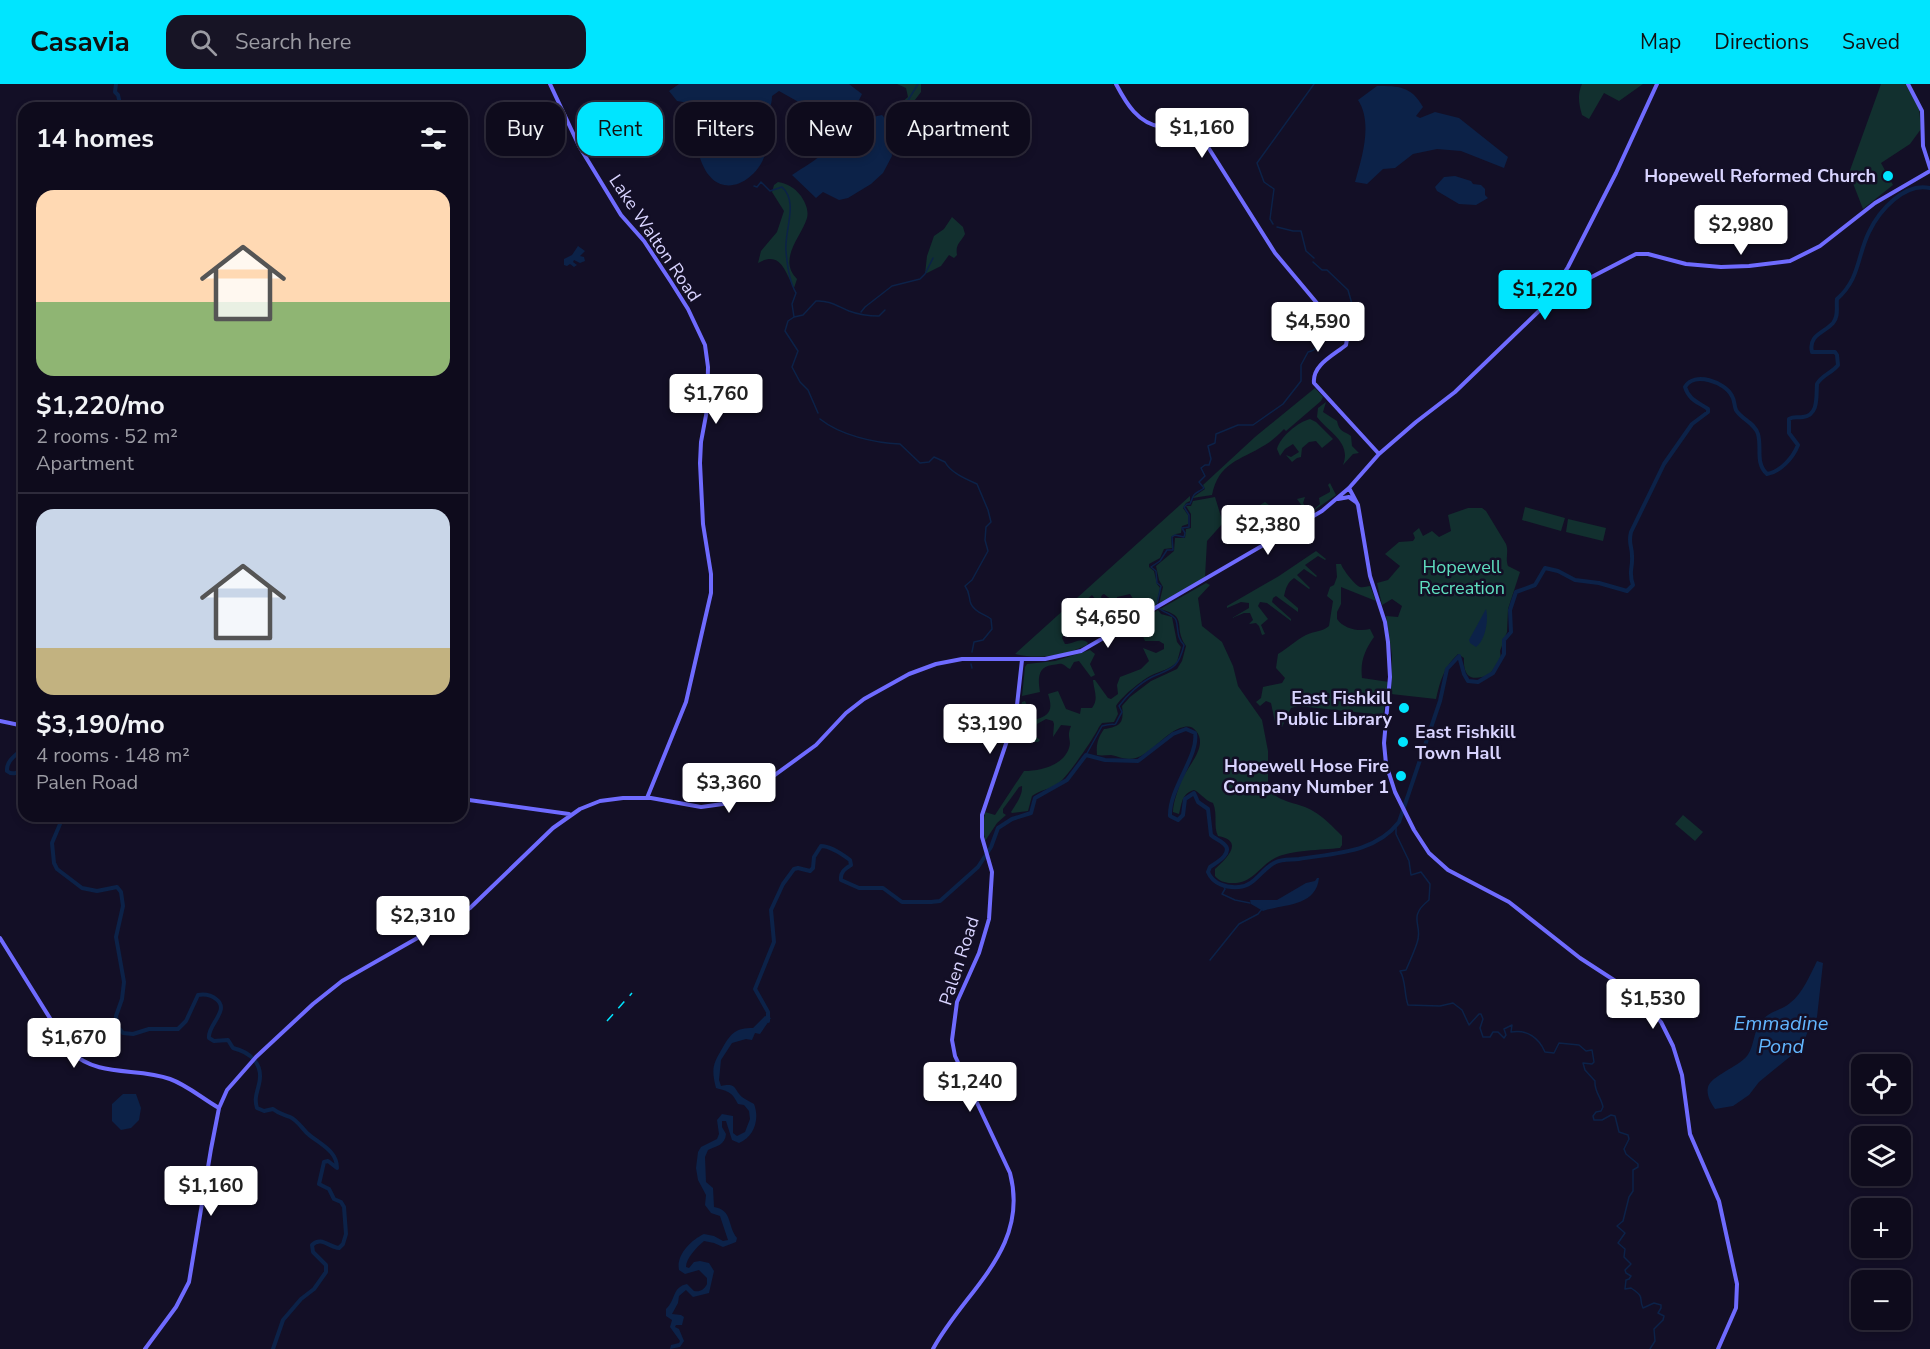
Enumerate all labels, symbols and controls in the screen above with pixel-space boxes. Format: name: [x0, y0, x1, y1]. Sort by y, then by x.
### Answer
search box: [166, 15, 586, 69]
text: Casavia: [30, 23, 130, 61]
icon: search: [187, 26, 220, 59]
text: Search here: [235, 27, 352, 57]
text: Map: [1640, 28, 1681, 56]
text: Directions: [1714, 28, 1809, 56]
text: Saved: [1842, 28, 1900, 56]
chip: Buy: [486, 102, 565, 156]
chip: Rent: [577, 102, 663, 156]
chip: Filters: [675, 102, 775, 156]
chip: New: [787, 102, 874, 156]
chip: Apartment: [886, 102, 1030, 156]
pin: $1,160: [1153, 108, 1251, 159]
text: $1,160: [1170, 114, 1234, 141]
text: 14 homes: [36, 121, 154, 156]
icon: filters: [417, 122, 450, 155]
place label: Hopewell Reformed Church: [1644, 164, 1876, 188]
marker: Hopewell Reformed Church: [1881, 169, 1895, 183]
street label: Lake Walton Road: [603, 170, 707, 306]
pin: $2,980: [1692, 205, 1790, 256]
text: $2,980: [1709, 211, 1773, 238]
icon: home: [189, 229, 297, 337]
pin: $1,220: [1496, 270, 1594, 321]
text: $1,220: [1513, 276, 1577, 303]
pin: $4,590: [1269, 302, 1367, 353]
text: $4,590: [1286, 308, 1350, 335]
pin: $1,760: [667, 374, 765, 425]
text: $1,760: [684, 380, 748, 407]
text: $1,220/mo: [36, 388, 165, 423]
text: 2 rooms · 52 m²: [36, 423, 178, 450]
text: Apartment: [36, 450, 134, 477]
pin: $2,380: [1219, 505, 1317, 556]
text: $2,380: [1236, 511, 1300, 538]
icon: home: [189, 548, 297, 656]
park label: Hopewell Recreation: [1419, 555, 1505, 600]
pin: $4,650: [1059, 598, 1157, 649]
text: $4,650: [1076, 604, 1140, 631]
place label: East Fishkill Public Library: [1276, 686, 1393, 731]
marker: East Fishkill Public Library: [1397, 701, 1411, 715]
pin: $3,190: [941, 704, 1039, 755]
text: $3,190/mo: [36, 707, 165, 742]
text: $3,190: [958, 710, 1022, 737]
place label: East Fishkill Town Hall: [1415, 720, 1516, 765]
marker: East Fishkill Town Hall: [1396, 735, 1410, 749]
text: 4 rooms · 148 m²: [36, 742, 190, 769]
place label: Hopewell Hose Fire Company Number 1: [1223, 754, 1389, 799]
pin: $3,360: [680, 763, 778, 814]
text: Palen Road: [36, 769, 138, 796]
text: $3,360: [697, 769, 761, 796]
marker: Hopewell Hose Fire Company Number 1: [1394, 769, 1408, 783]
pin: $2,310: [374, 896, 472, 947]
text: $2,310: [391, 902, 455, 929]
street label: Palen Road: [933, 914, 985, 1008]
pin: $1,530: [1604, 979, 1702, 1030]
text: $1,530: [1621, 985, 1685, 1012]
water label: Emmadine Pond: [1734, 1010, 1829, 1060]
pin: $1,670: [25, 1018, 123, 1069]
text: $1,670: [42, 1024, 106, 1051]
map controls: [1851, 1054, 1911, 1330]
button: locate: [1851, 1054, 1911, 1114]
pin: $1,240: [921, 1062, 1019, 1113]
text: $1,240: [938, 1068, 1002, 1095]
button: layers: [1851, 1126, 1911, 1186]
pin: $1,160: [162, 1166, 260, 1217]
text: $1,160: [179, 1172, 243, 1199]
button: +: [1851, 1198, 1911, 1258]
button: −: [1851, 1270, 1911, 1330]

